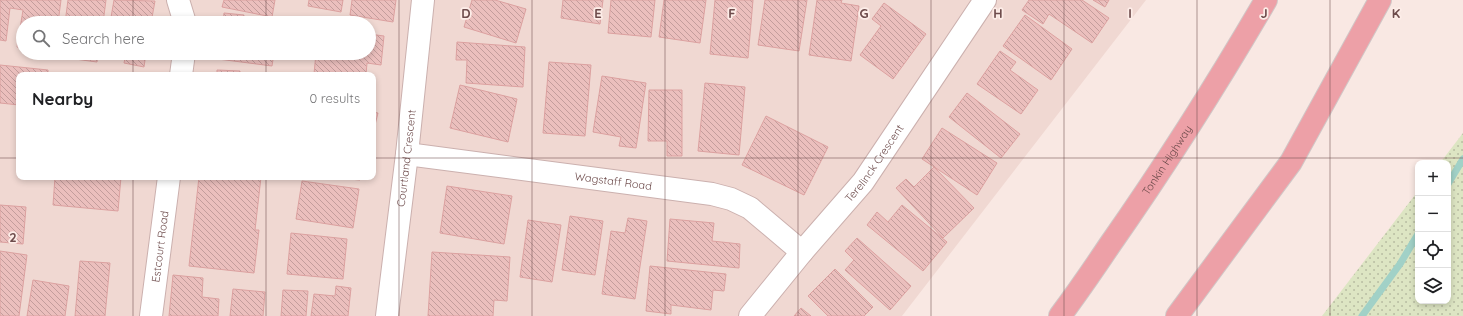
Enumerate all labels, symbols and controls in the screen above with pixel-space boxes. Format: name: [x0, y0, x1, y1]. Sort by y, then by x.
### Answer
text: D: [461, 5, 471, 21]
text: E: [594, 5, 602, 21]
text: F: [728, 5, 736, 21]
text: G: [859, 5, 869, 21]
text: H: [993, 5, 1003, 21]
text: I: [1128, 5, 1132, 21]
text: J: [1260, 5, 1268, 21]
text: K: [1392, 5, 1401, 21]
search box: [16, 16, 376, 60]
icon: search: [30, 27, 52, 49]
text: Search here: [62, 29, 145, 48]
text: Nearby: [32, 88, 93, 109]
text: 0 results: [309, 90, 360, 106]
street label: Courtland Crescent: [394, 109, 419, 208]
street label: Terelinck Crescent: [842, 122, 907, 205]
street label: Tonkin Highway: [1139, 123, 1195, 198]
map controls: [1415, 160, 1451, 304]
button: +: [1415, 160, 1451, 196]
street label: Wagstaff Road: [574, 169, 653, 193]
button: −: [1415, 196, 1451, 232]
street label: Estcourt Road: [148, 210, 172, 283]
text: 2: [9, 229, 17, 245]
button: locate: [1415, 232, 1451, 268]
button: layers: [1415, 268, 1451, 304]

